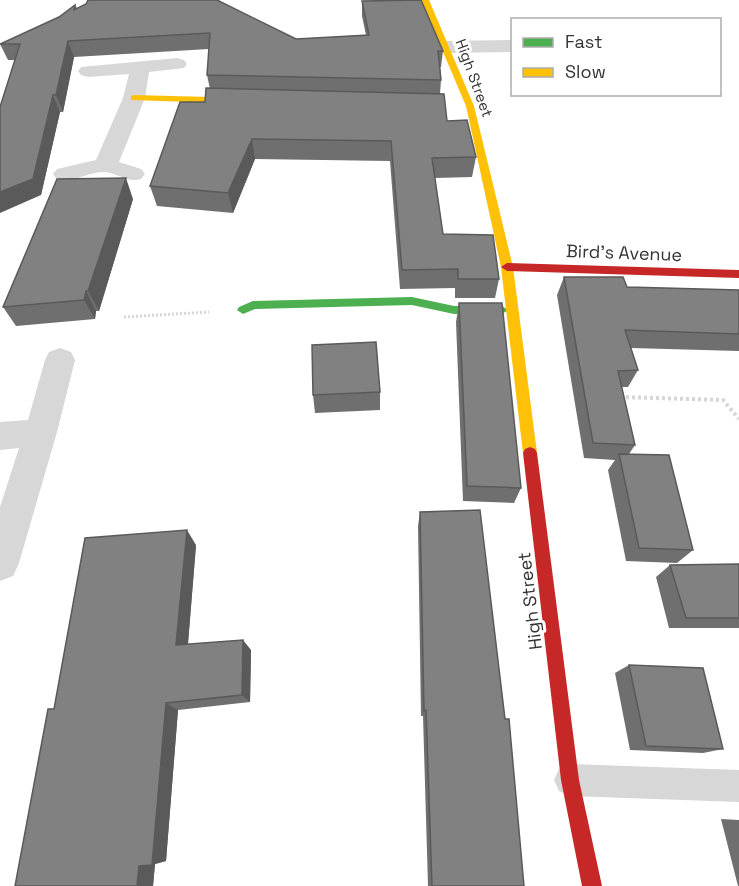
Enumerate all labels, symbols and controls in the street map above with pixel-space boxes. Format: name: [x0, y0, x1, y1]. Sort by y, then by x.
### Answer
legend: [511, 18, 721, 96]
text: Fast: [565, 30, 602, 53]
street label: High Street: [452, 36, 497, 120]
text: Slow: [565, 60, 606, 83]
street label: Bird's Avenue: [566, 239, 683, 266]
street label: High Street: [512, 551, 547, 651]

